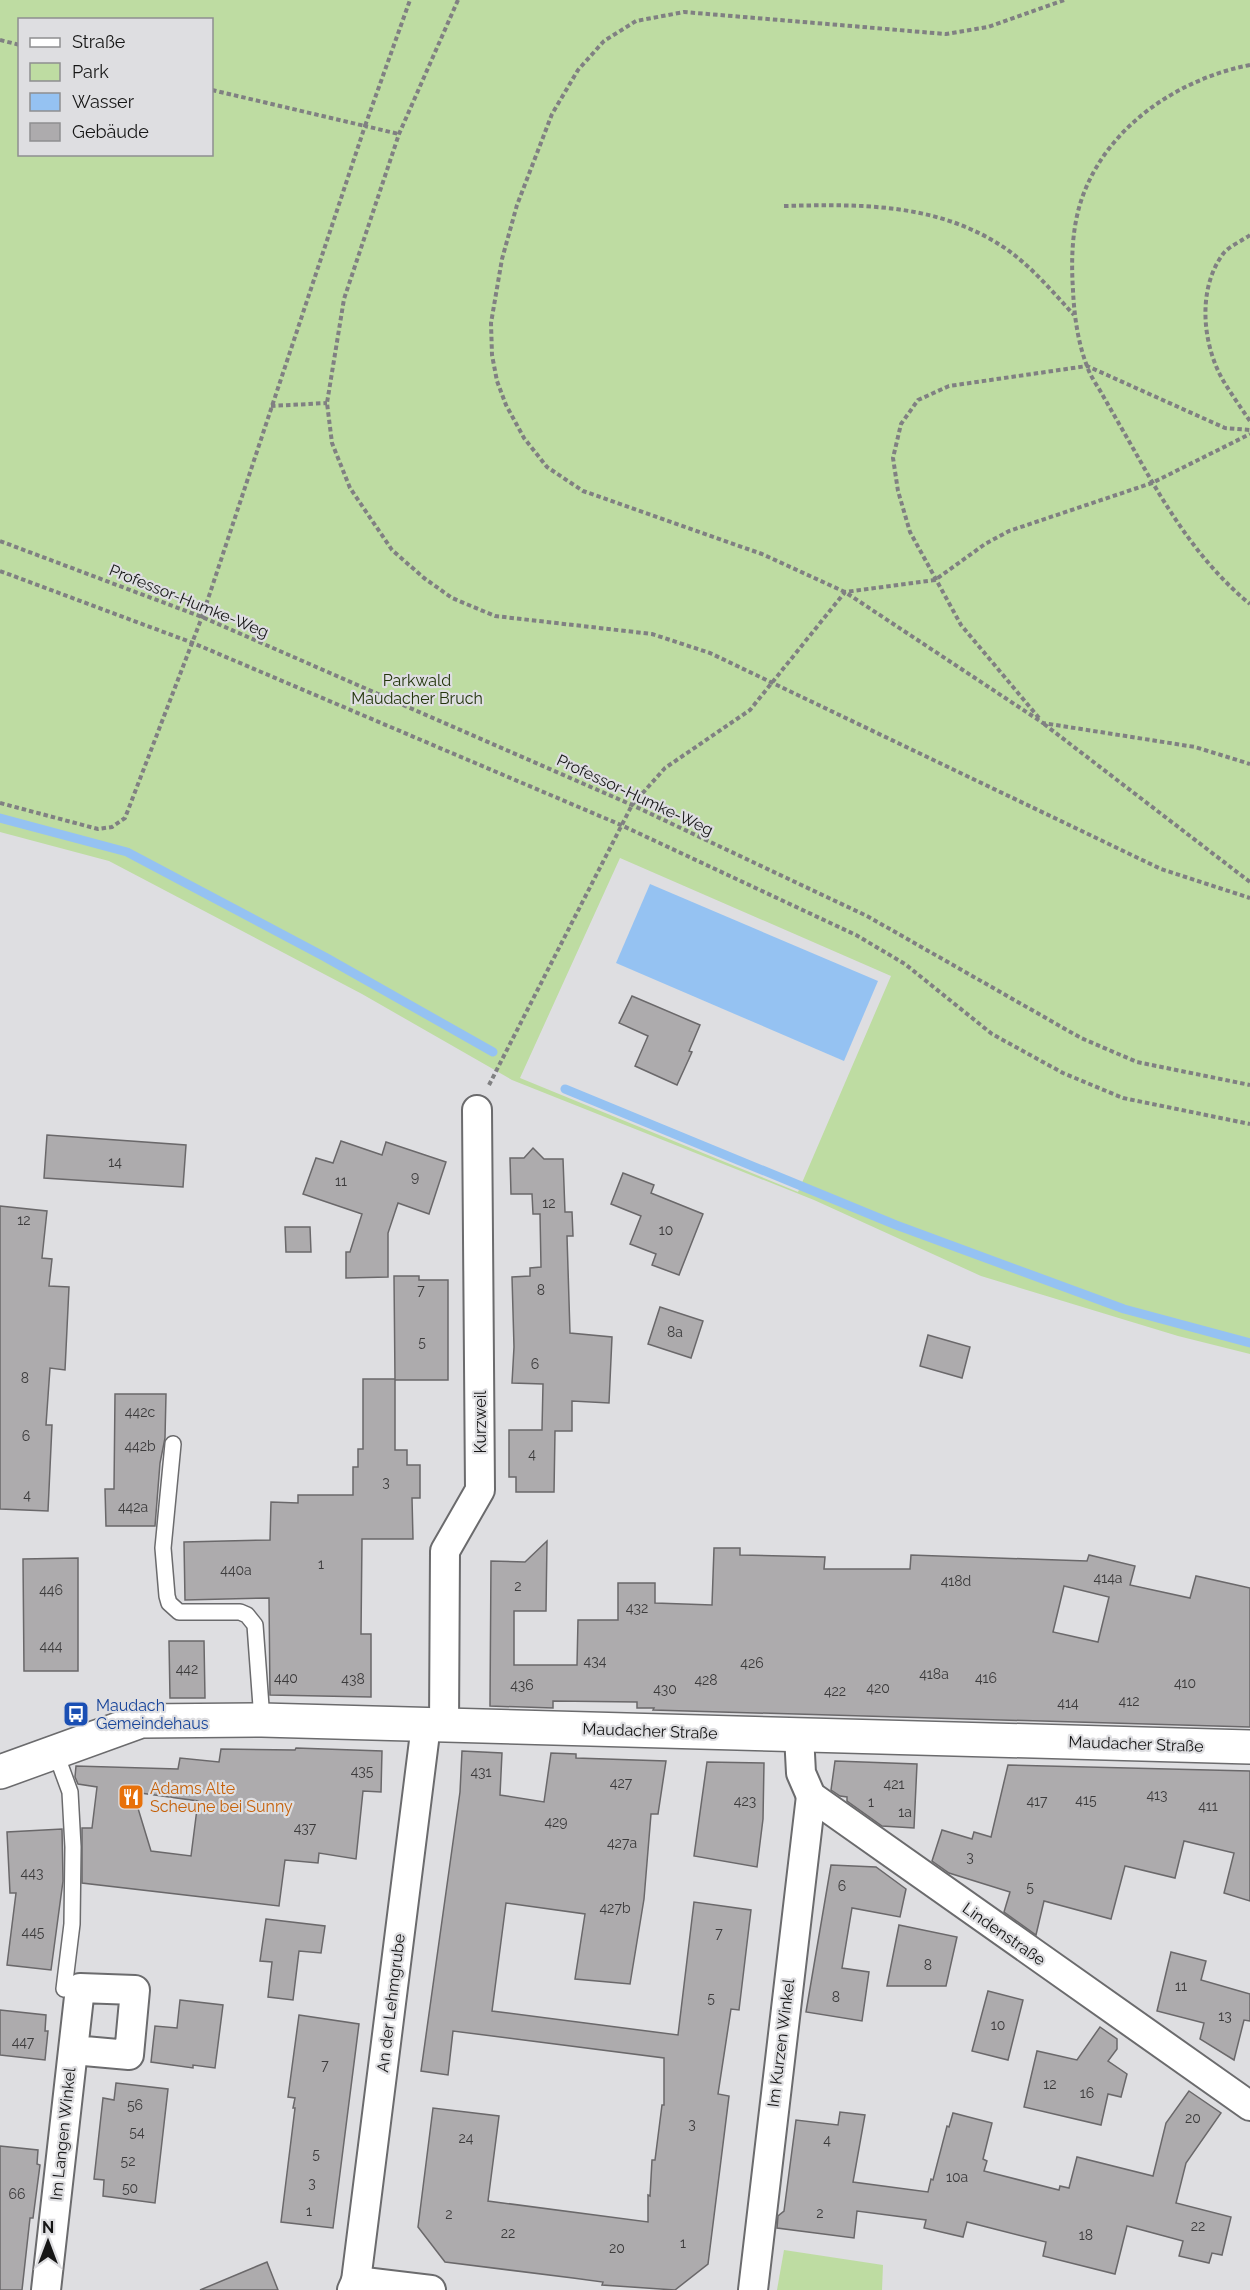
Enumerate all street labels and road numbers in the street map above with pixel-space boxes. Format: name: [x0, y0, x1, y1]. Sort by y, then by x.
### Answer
street label: Professor-Humke-Weg: [106, 560, 272, 642]
street label: Professor-Humke-Weg: [554, 750, 716, 840]
street label: Kurzweil: [471, 1390, 490, 1453]
street label: Maudacher Straße: [582, 1719, 718, 1743]
street label: Maudacher Straße: [1068, 1732, 1204, 1756]
street label: Lindenstraße: [959, 1899, 1049, 1969]
street label: An der Lehmgrube: [373, 1932, 409, 2074]
street label: Im Kurzen Winkel: [764, 1977, 798, 2108]
street label: Im Langen Winkel: [47, 2066, 79, 2201]

